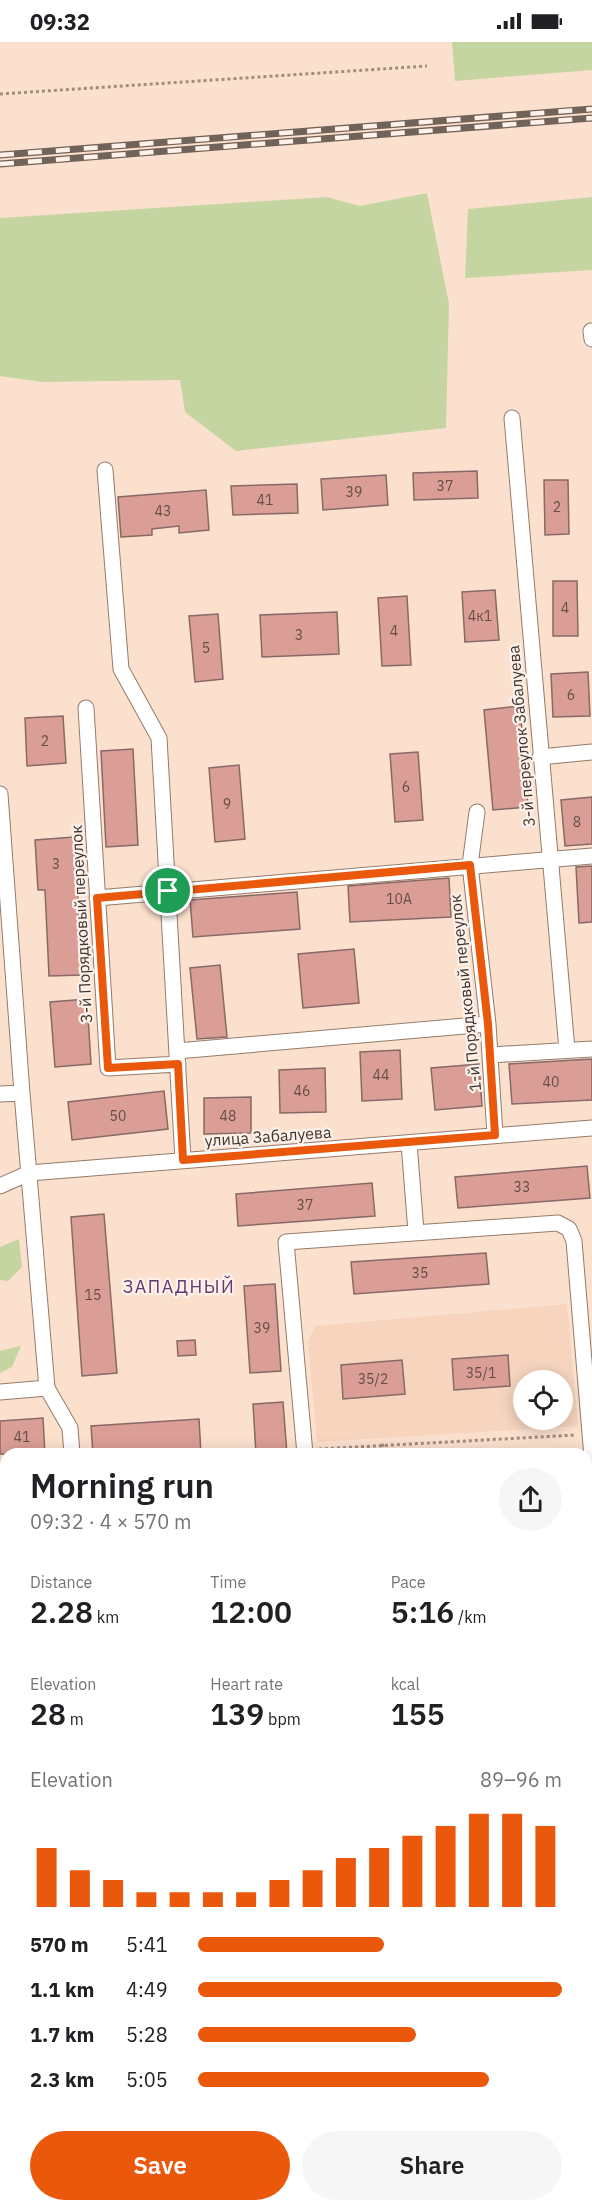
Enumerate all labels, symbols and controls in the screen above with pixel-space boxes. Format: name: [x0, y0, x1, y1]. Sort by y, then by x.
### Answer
text: 09:32: [30, 7, 90, 36]
house number: 37: [437, 477, 453, 495]
house number: 39: [346, 483, 362, 501]
house number: 41: [257, 491, 273, 509]
house number: 2: [553, 498, 561, 516]
house number: 43: [155, 502, 171, 520]
house number: 4: [561, 599, 569, 617]
house number: 4к1: [468, 607, 492, 625]
house number: 4: [390, 622, 398, 640]
house number: 3: [295, 626, 303, 644]
house number: 5: [202, 639, 210, 657]
street label: 3-й переулок Забалуева: [503, 644, 539, 828]
house number: 6: [567, 686, 575, 704]
house number: 2: [41, 732, 49, 750]
house number: 6: [402, 778, 410, 796]
house number: 9: [223, 795, 231, 813]
house number: 8: [573, 813, 581, 831]
street label: 3-й Порядковый переулок: [66, 824, 96, 1024]
house number: 3: [52, 855, 60, 873]
pin: [142, 865, 193, 916]
icon: arrive: [151, 874, 184, 907]
house number: 10А: [386, 890, 412, 908]
street label: 1-й Порядковый переулок: [445, 893, 485, 1093]
house number: 44: [373, 1066, 389, 1084]
house number: 40: [543, 1073, 559, 1091]
house number: 46: [294, 1082, 310, 1100]
house number: 50: [110, 1107, 126, 1125]
house number: 48: [220, 1107, 236, 1125]
street label: улица Забалуева: [204, 1122, 332, 1150]
house number: 33: [514, 1178, 530, 1196]
house number: 37: [297, 1196, 313, 1214]
house number: 35: [412, 1264, 428, 1282]
district label: ЗАПАДНЫЙ: [123, 1275, 235, 1298]
house number: 15: [85, 1286, 101, 1304]
house number: 39: [254, 1319, 270, 1337]
house number: 35/1: [466, 1364, 496, 1382]
house number: 35/2: [358, 1370, 388, 1388]
map controls: [513, 1370, 573, 1430]
button: locate: [513, 1370, 573, 1430]
house number: 41: [14, 1428, 30, 1446]
text: Morning run: [30, 1464, 214, 1507]
button: share: [499, 1468, 562, 1531]
text: 09:32 · 4 × 570 m: [30, 1508, 191, 1535]
text: Distance: [30, 1572, 92, 1592]
text: Time: [210, 1572, 246, 1592]
text: Pace: [391, 1572, 425, 1592]
text: 2.28: [30, 1592, 93, 1631]
text: 12:00: [210, 1592, 292, 1631]
text: 5:16: [391, 1592, 454, 1631]
text: km: [93, 1607, 119, 1627]
text: /km: [454, 1607, 487, 1627]
text: Elevation: [30, 1674, 96, 1694]
text: Heart rate: [210, 1674, 283, 1694]
text: kcal: [391, 1674, 420, 1694]
text: 28: [30, 1694, 66, 1733]
text: 139: [210, 1694, 264, 1733]
text: 155: [391, 1694, 445, 1733]
text: m: [66, 1709, 84, 1729]
text: bpm: [264, 1709, 301, 1729]
text: Elevation: [30, 1766, 113, 1793]
text: 89–96 m: [480, 1766, 562, 1793]
text: 570 m: [30, 1931, 89, 1958]
text: 5:41: [126, 1931, 168, 1958]
text: 1.1 km: [30, 1976, 94, 2003]
text: 4:49: [126, 1976, 168, 2003]
text: 1.7 km: [30, 2021, 94, 2048]
text: 5:28: [126, 2021, 168, 2048]
text: 2.3 km: [30, 2066, 94, 2093]
text: 5:05: [126, 2066, 168, 2093]
button: Save: [30, 2131, 290, 2200]
button: Share: [302, 2131, 562, 2200]

